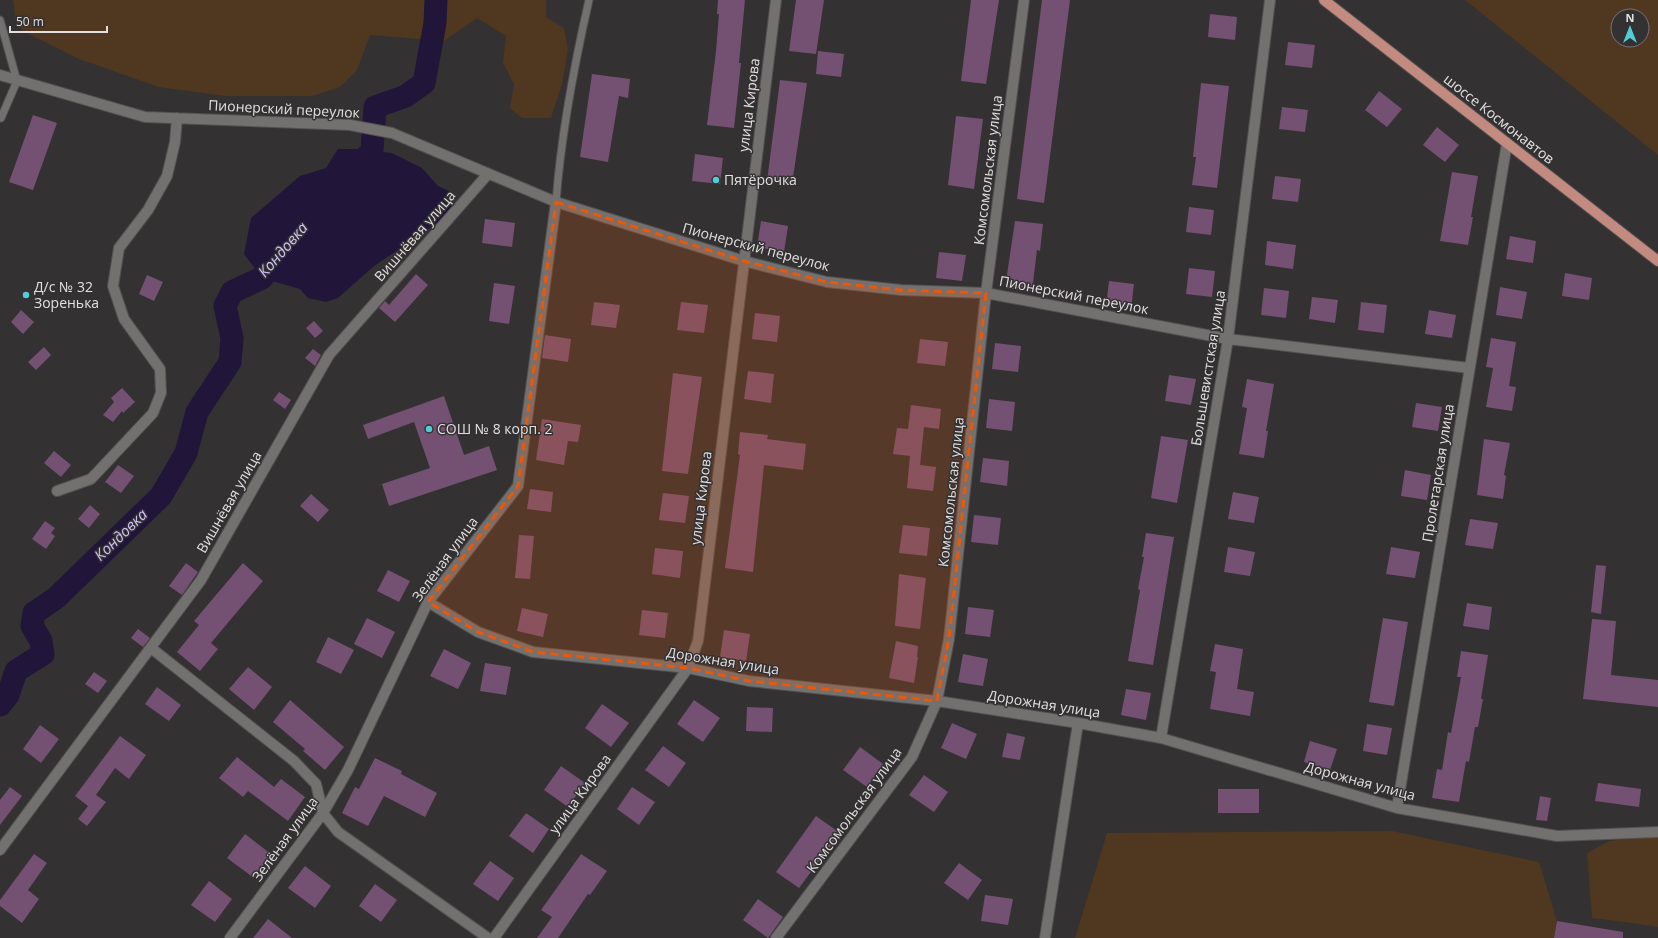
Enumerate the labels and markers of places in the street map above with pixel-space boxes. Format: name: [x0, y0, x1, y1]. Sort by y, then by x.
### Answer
place label: Пятёрочка: [724, 170, 797, 189]
marker: Пятёрочка: [711, 175, 721, 185]
place label: Д/с № 32 Зоренька: [34, 277, 99, 312]
marker: Д/с № 32 Зоренька: [21, 290, 31, 300]
place label: СОШ № 8 корп. 2: [437, 419, 553, 438]
marker: СОШ № 8 корп. 2: [424, 424, 434, 434]

